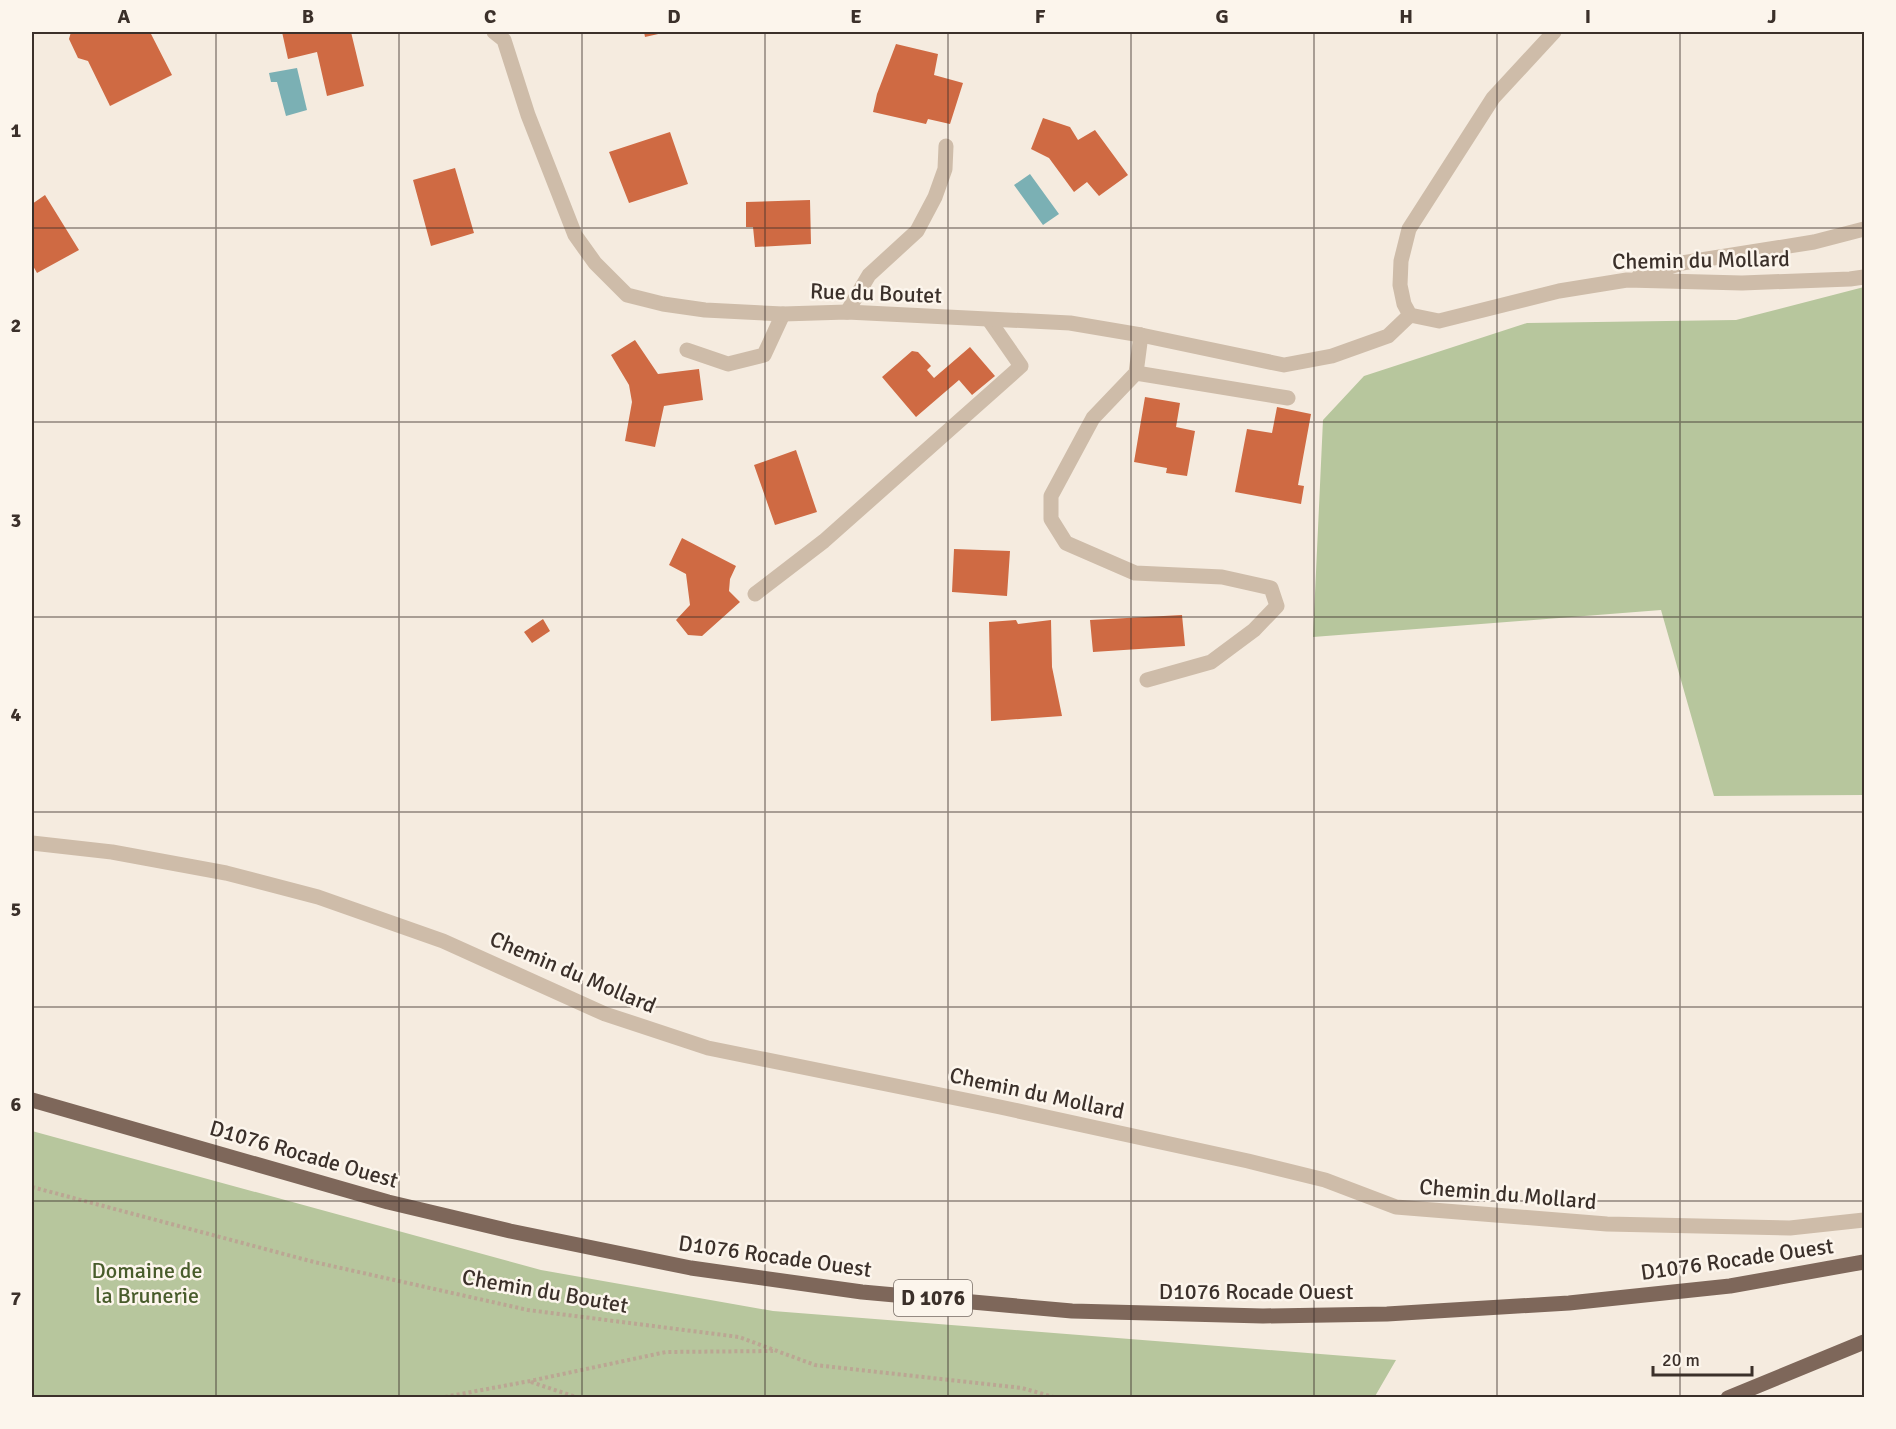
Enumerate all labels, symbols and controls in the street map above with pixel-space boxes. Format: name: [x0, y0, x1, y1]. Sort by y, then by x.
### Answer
text: A: [118, 4, 131, 29]
text: B: [302, 4, 314, 29]
text: C: [484, 4, 496, 29]
text: D: [667, 4, 681, 29]
text: E: [850, 4, 862, 29]
text: F: [1035, 4, 1046, 29]
text: G: [1215, 4, 1229, 29]
text: H: [1399, 4, 1413, 29]
text: I: [1585, 4, 1591, 29]
text: J: [1767, 4, 1777, 29]
text: 1: [11, 118, 22, 143]
street label: Chemin du Mollard: [1612, 245, 1790, 275]
street label: Rue du Boutet: [810, 277, 943, 309]
text: 2: [11, 313, 21, 338]
text: 3: [11, 508, 21, 533]
text: 4: [11, 702, 22, 727]
text: 5: [11, 897, 21, 922]
street label: Chemin du Mollard: [486, 925, 660, 1019]
street label: Chemin du Mollard: [947, 1061, 1127, 1125]
text: 6: [11, 1092, 22, 1117]
street label: D1076 Rocade Ouest: [207, 1114, 402, 1194]
street label: Chemin du Mollard: [1418, 1173, 1598, 1215]
street label: D1076 Rocade Ouest: [677, 1229, 874, 1283]
street label: D1076 Rocade Ouest: [1639, 1232, 1836, 1286]
park label: Domaine de la Brunerie: [92, 1257, 202, 1309]
street label: Chemin du Boutet: [460, 1263, 630, 1319]
street label: D1076 Rocade Ouest: [1159, 1278, 1354, 1305]
road number: D 1076: [894, 1280, 972, 1316]
text: 7: [11, 1286, 22, 1311]
scale bar: [1653, 1339, 1752, 1377]
text: 20 m: [1662, 1349, 1700, 1371]

